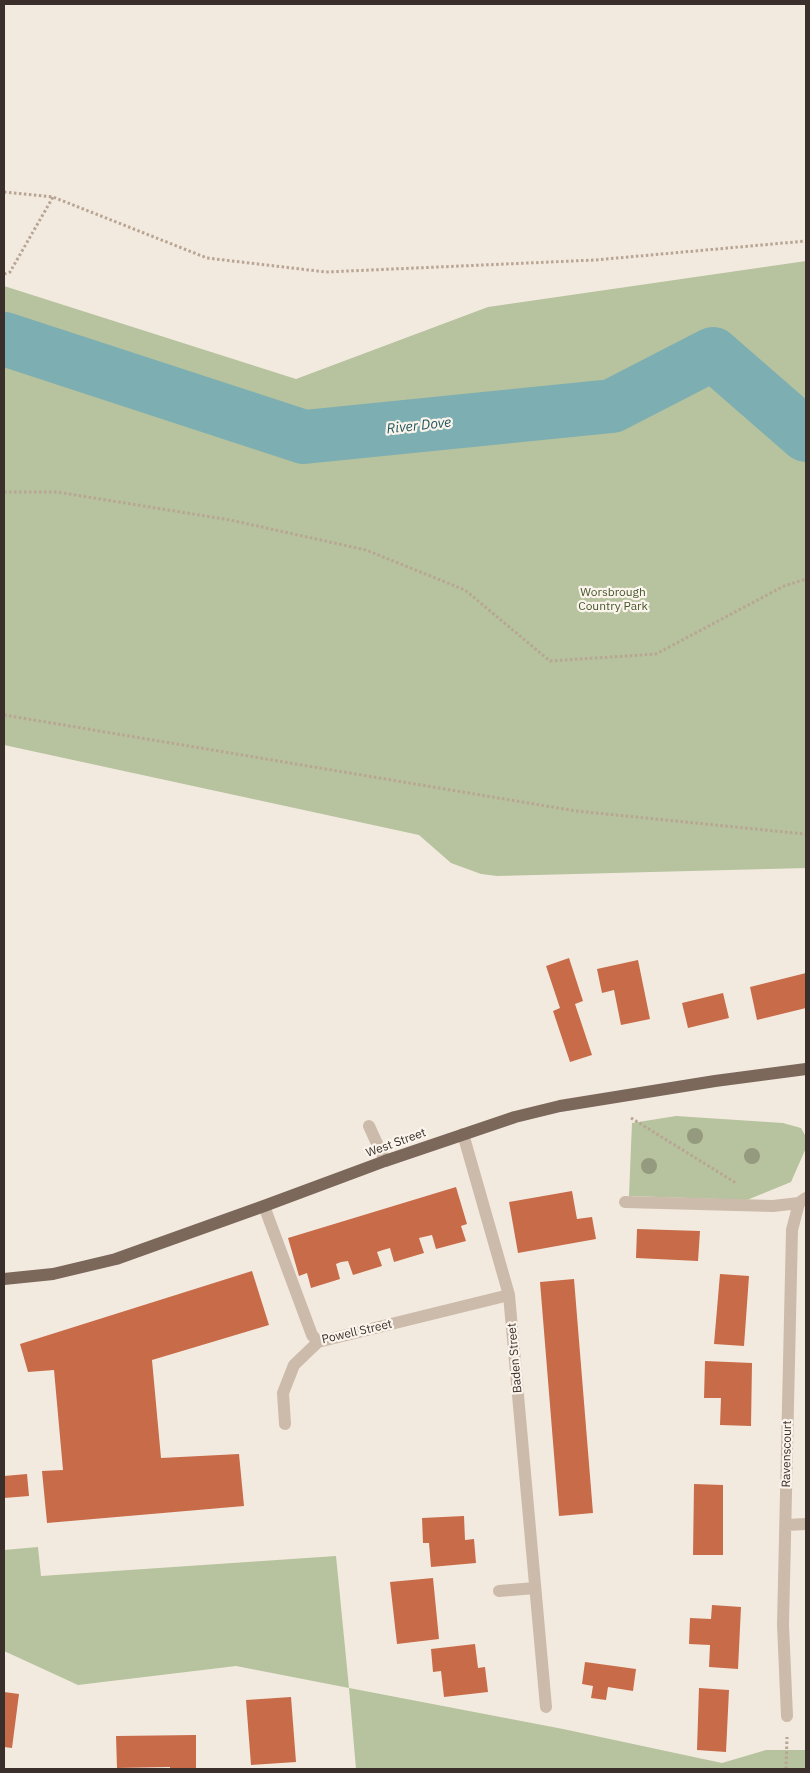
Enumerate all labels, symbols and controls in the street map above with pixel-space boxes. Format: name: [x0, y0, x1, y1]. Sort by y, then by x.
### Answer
water label: River Dove: [386, 414, 452, 438]
park label: Worsbrough Country Park: [578, 586, 648, 614]
street label: West Street: [364, 1125, 428, 1161]
street label: Powell Street: [320, 1317, 394, 1347]
street label: Baden Street: [505, 1322, 525, 1394]
street label: Ravenscourt: [779, 1420, 795, 1488]

